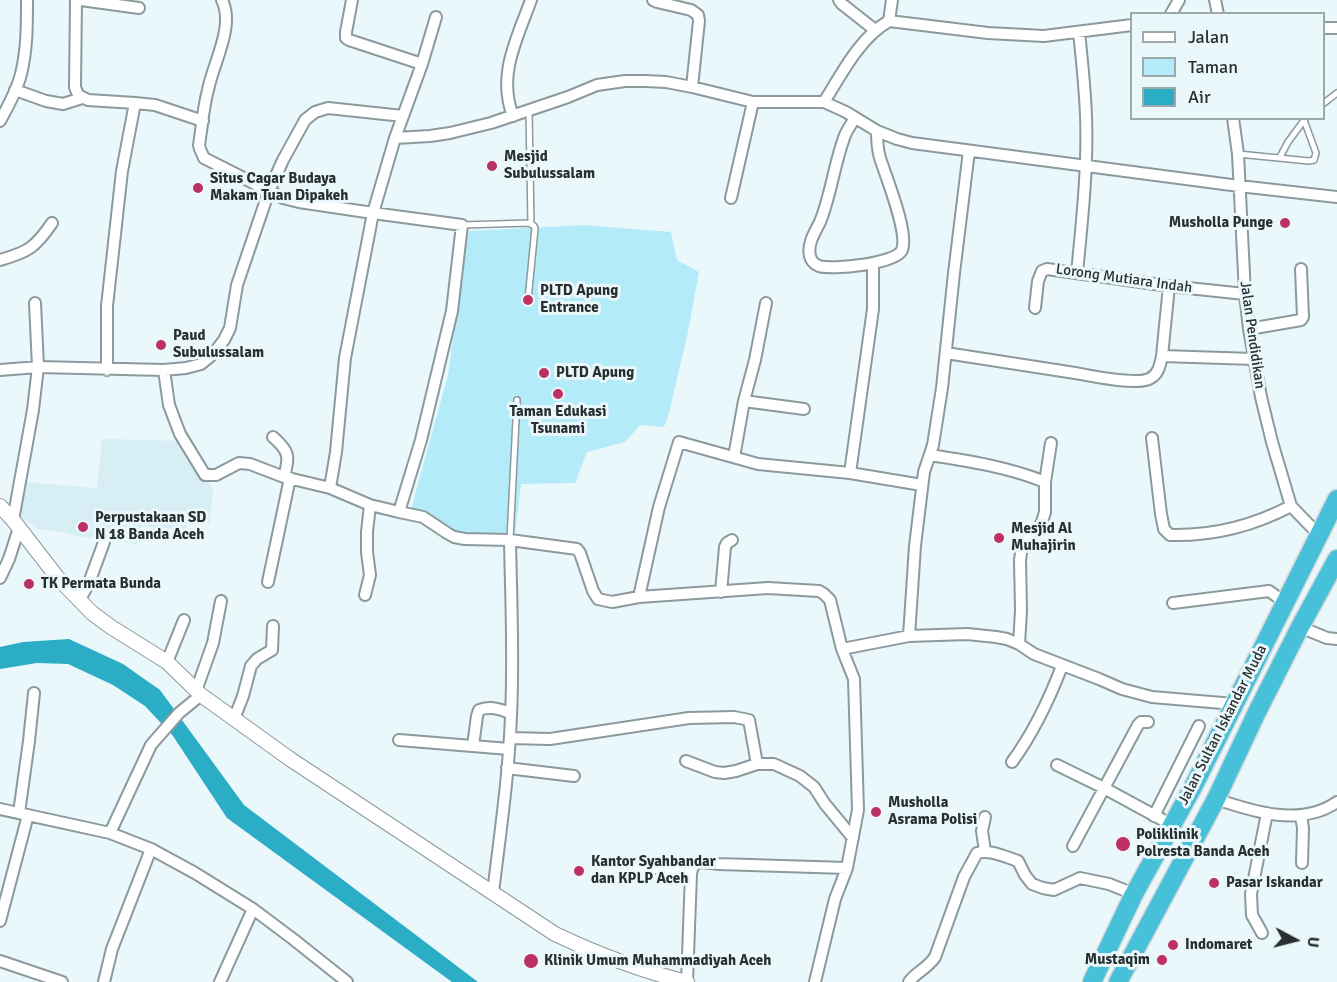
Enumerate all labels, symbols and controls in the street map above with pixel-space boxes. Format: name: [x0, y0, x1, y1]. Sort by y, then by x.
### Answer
legend: [1130, 12, 1325, 120]
text: Jalan: [1188, 26, 1229, 48]
text: Taman: [1188, 56, 1238, 78]
text: Air: [1188, 86, 1211, 108]
place label: Mesjid Subulussalam: [504, 148, 595, 183]
marker: Mesjid Subulussalam: [485, 159, 499, 173]
place label: Situs Cagar Budaya Makam Tuan Dipakeh: [210, 170, 348, 205]
marker: Situs Cagar Budaya Makam Tuan Dipakeh: [191, 181, 205, 195]
place label: Musholla Punge: [1169, 214, 1273, 232]
marker: Musholla Punge: [1278, 216, 1292, 230]
street label: Lorong Mutiara Indah: [1055, 261, 1193, 297]
street label: Jalan Pendidikan: [1236, 280, 1268, 390]
place label: PLTD Apung Entrance: [540, 282, 618, 317]
marker: PLTD Apung Entrance: [521, 293, 535, 307]
place label: Paud Subulussalam: [173, 327, 264, 362]
marker: Paud Subulussalam: [154, 338, 168, 352]
place label: PLTD Apung: [556, 364, 634, 382]
marker: PLTD Apung: [537, 366, 551, 380]
marker: Taman Edukasi Tsunami: [551, 387, 565, 401]
place label: Taman Edukasi Tsunami: [509, 403, 607, 438]
place label: Perpustakaan SD N 18 Banda Aceh: [95, 509, 206, 544]
marker: Perpustakaan SD N 18 Banda Aceh: [76, 520, 90, 534]
place label: Mesjid Al Muhajirin: [1011, 520, 1076, 555]
marker: Mesjid Al Muhajirin: [992, 531, 1006, 545]
place label: TK Permata Bunda: [41, 575, 161, 593]
marker: TK Permata Bunda: [22, 577, 36, 591]
street label: Jalan Sultan Iskandar Muda: [1175, 642, 1271, 808]
place label: Musholla Asrama Polisi: [888, 794, 977, 829]
marker: Musholla Asrama Polisi: [869, 805, 883, 819]
place label: Poliklinik Polresta Banda Aceh: [1136, 826, 1270, 861]
marker: Poliklinik Polresta Banda Aceh: [1114, 835, 1132, 853]
place label: Kantor Syahbandar dan KPLP Aceh: [591, 853, 716, 888]
marker: Kantor Syahbandar dan KPLP Aceh: [572, 864, 586, 878]
place label: Pasar Iskandar: [1226, 874, 1323, 892]
marker: Pasar Iskandar: [1207, 876, 1221, 890]
north arrow: [1265, 910, 1325, 970]
place label: Indomaret: [1185, 936, 1252, 954]
text: U: [1302, 936, 1323, 949]
marker: Indomaret: [1166, 938, 1180, 952]
place label: Mustaqim: [1085, 951, 1150, 969]
marker: Klinik Umum Muhammadiyah Aceh: [522, 952, 540, 970]
place label: Klinik Umum Muhammadiyah Aceh: [544, 952, 771, 970]
marker: Mustaqim: [1155, 953, 1169, 967]

